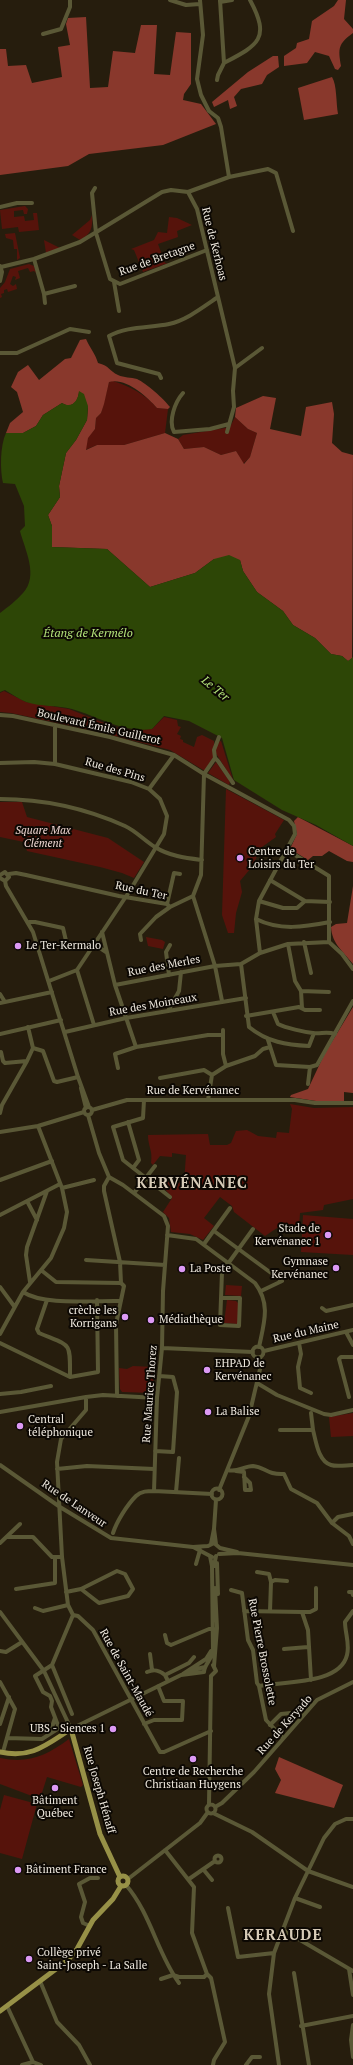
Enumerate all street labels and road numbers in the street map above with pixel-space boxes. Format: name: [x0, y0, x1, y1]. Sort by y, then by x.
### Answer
street label: Rue de Kerhoas: [199, 206, 229, 282]
street label: Rue de Bretagne: [117, 239, 197, 279]
street label: Boulevard Émile Guillerot: [36, 706, 162, 748]
street label: Rue des Pins: [83, 755, 147, 785]
street label: Rue du Ter: [114, 879, 168, 903]
street label: Rue des Merles: [127, 953, 201, 979]
street label: Rue des Moineaux: [108, 991, 198, 1019]
street label: Rue de Kervénanec: [147, 1084, 239, 1098]
street label: Rue du Maine: [272, 1318, 340, 1346]
street label: Rue Maurice Thorez: [140, 1345, 160, 1443]
street label: Rue de Lanveur: [39, 1477, 109, 1531]
street label: Rue Pierre Brossolette: [245, 1597, 279, 1707]
street label: Rue de Saint-Maudé: [96, 1627, 156, 1719]
street label: Rue de Keryado: [255, 1692, 315, 1758]
street label: Rue Joseph Hénaff: [80, 1745, 118, 1835]

